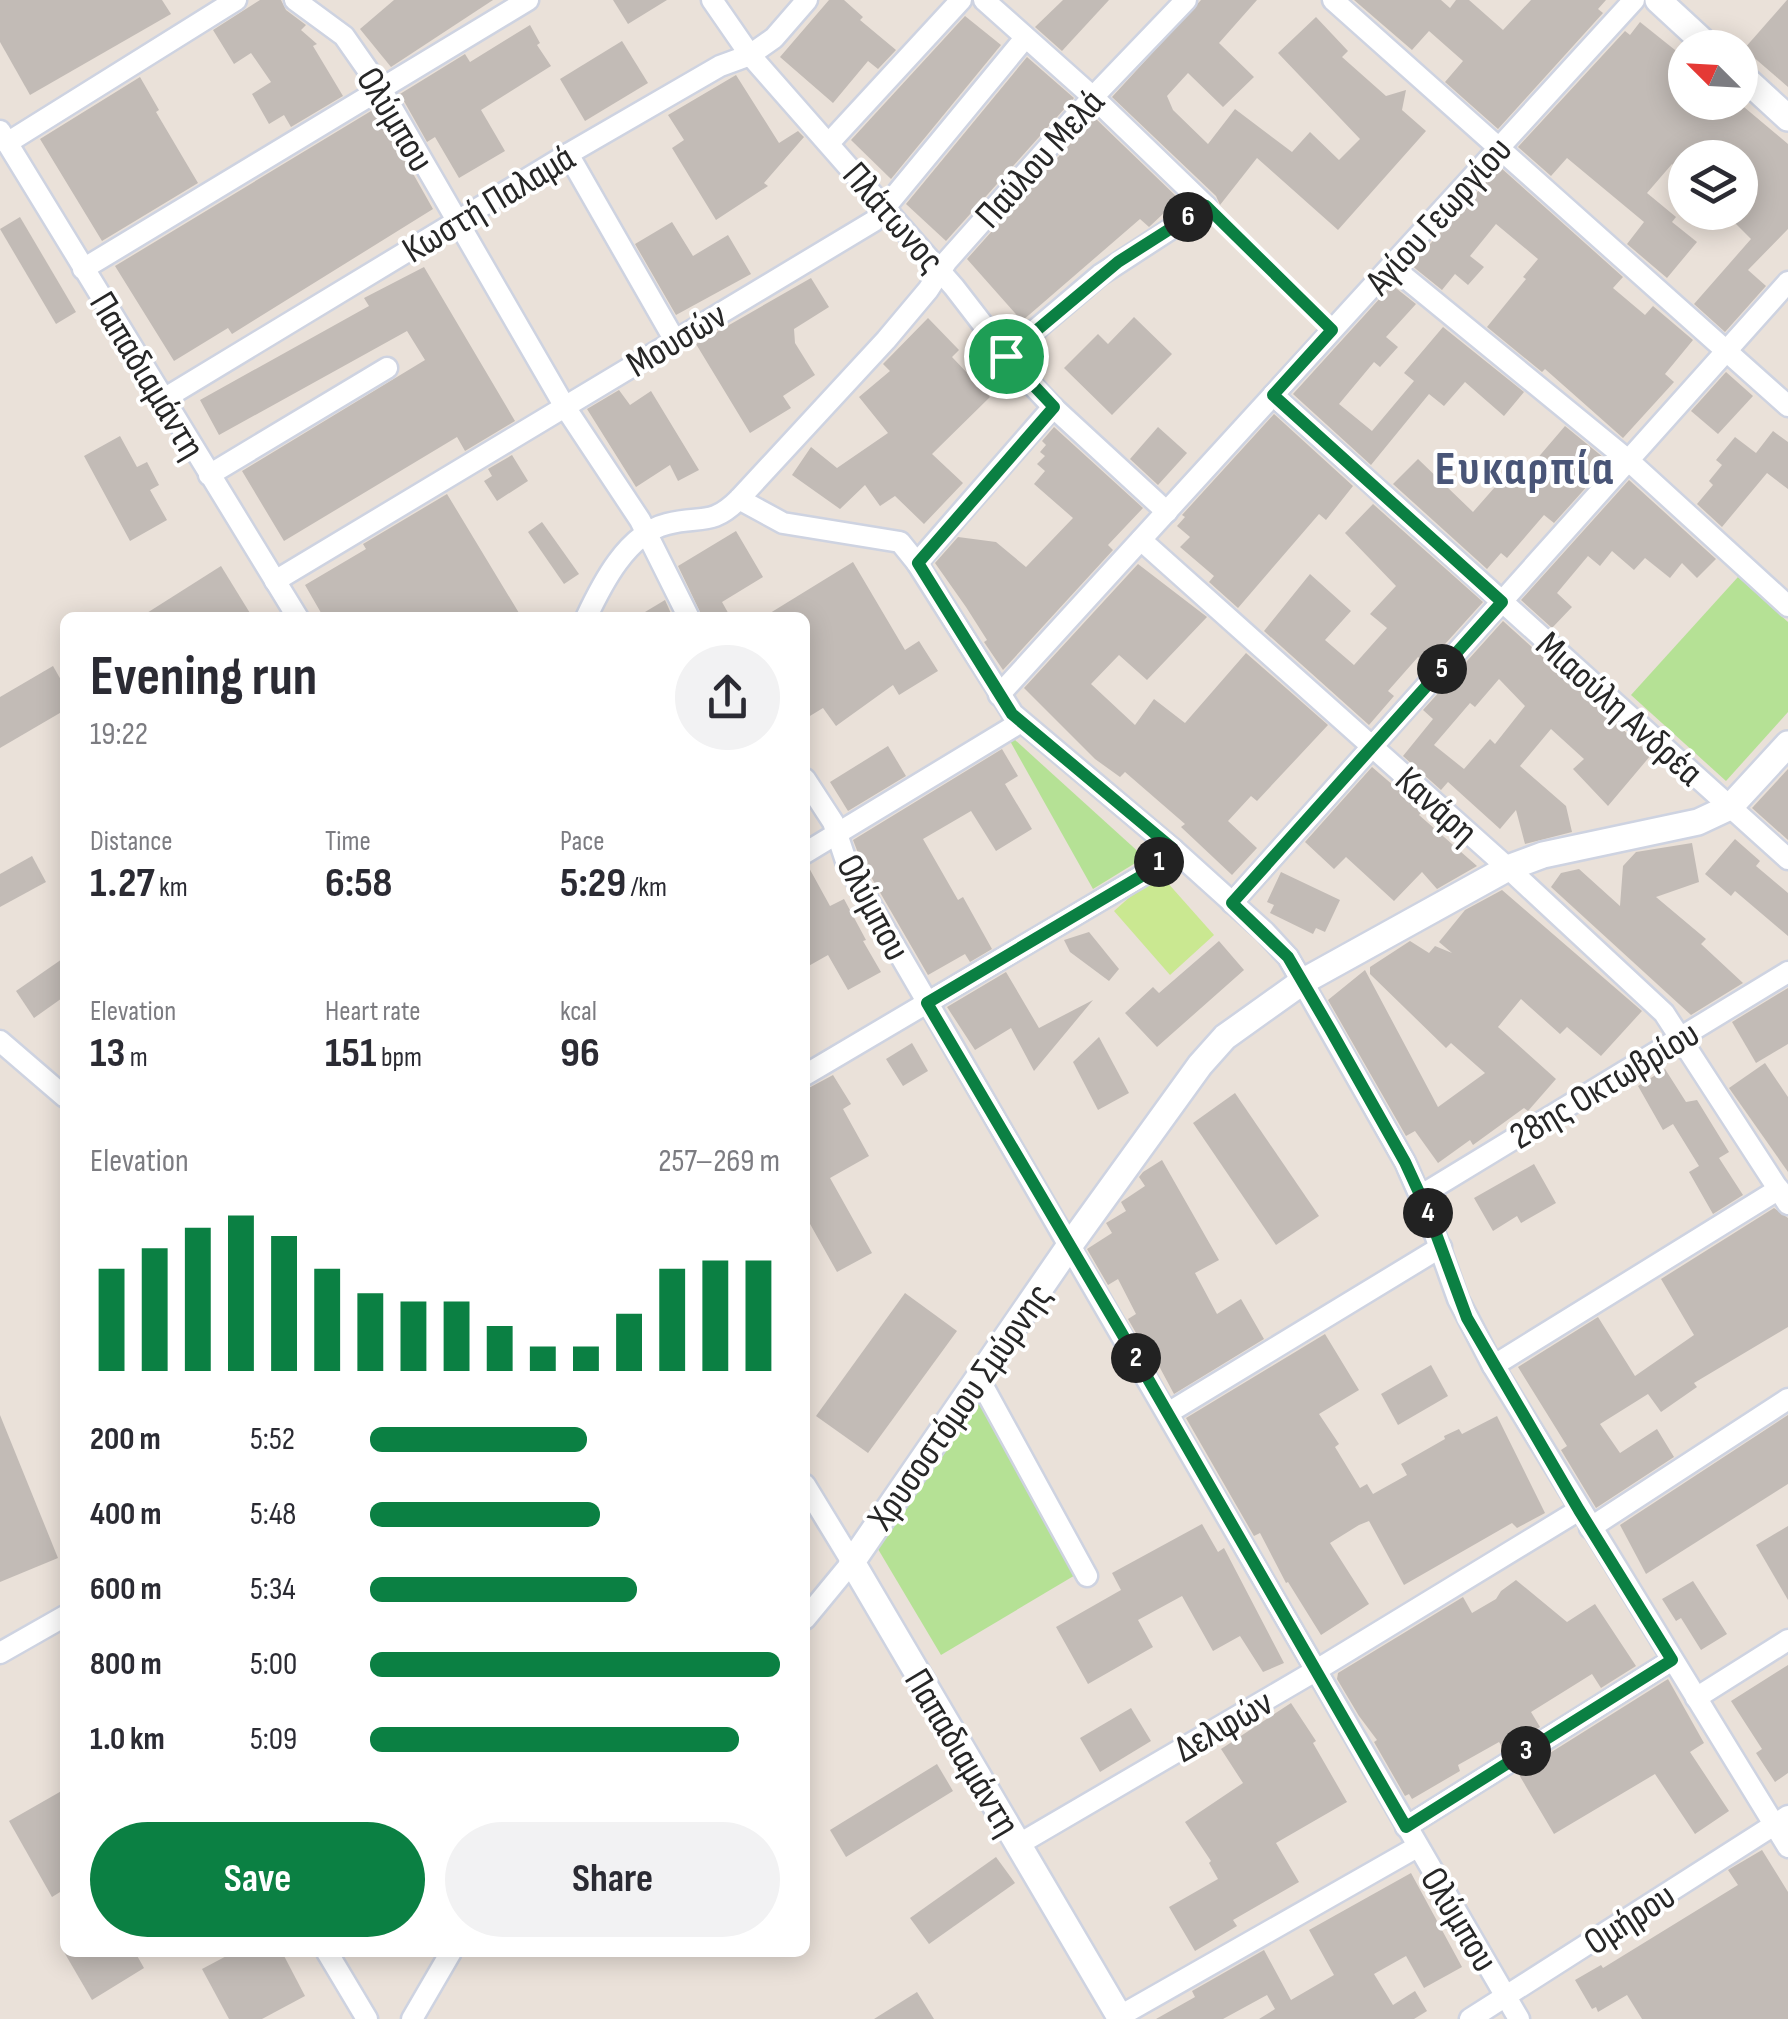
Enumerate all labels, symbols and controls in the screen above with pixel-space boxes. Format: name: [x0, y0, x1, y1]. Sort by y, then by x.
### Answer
north arrow: [1668, 30, 1758, 120]
map controls: [1668, 30, 1758, 230]
street label: Ολύμπου: [346, 59, 443, 180]
street label: Παύλου Μελά: [966, 80, 1114, 238]
street label: Αγίου Γεωργίου: [1356, 128, 1522, 305]
street label: Κωστή Παλαμά: [395, 135, 583, 273]
button: layers: [1668, 140, 1758, 230]
street label: Πλάτωνος: [833, 153, 953, 283]
pin: 6: [1163, 192, 1213, 242]
text: 6: [1181, 200, 1195, 233]
street label: Παπαδιαμάντη: [79, 284, 214, 468]
street label: Μουσών: [619, 293, 735, 387]
pin: [964, 314, 1049, 399]
icon: arrive: [979, 329, 1034, 384]
district label: Ευκαρπία: [1435, 441, 1615, 498]
street label: Μιαούλη Ανδρέα: [1526, 623, 1712, 796]
text: Evening run: [90, 644, 317, 711]
pin: 5: [1417, 644, 1467, 694]
button: share: [675, 645, 780, 750]
text: 5: [1436, 652, 1448, 685]
text: 19:22: [90, 715, 148, 754]
street label: Κανάρη: [1386, 758, 1486, 855]
text: Distance: [90, 825, 173, 858]
text: Time: [325, 825, 371, 858]
text: Pace: [560, 825, 605, 858]
pin: 1: [1134, 837, 1184, 887]
text: 1: [1154, 845, 1164, 878]
street label: Ολύμπου: [826, 847, 919, 968]
text: 1.27: [90, 858, 155, 909]
text: 6:58: [325, 858, 392, 909]
text: 5:29: [560, 858, 626, 909]
text: km: [155, 871, 188, 904]
text: /km: [626, 871, 667, 904]
text: Elevation: [90, 995, 176, 1028]
text: Heart rate: [325, 995, 421, 1028]
text: kcal: [560, 995, 597, 1028]
street label: 28ης Οκτωβρίου: [1502, 1011, 1708, 1159]
text: 13: [90, 1028, 125, 1079]
text: 151: [325, 1028, 376, 1079]
text: 96: [560, 1028, 600, 1079]
text: m: [125, 1041, 148, 1074]
text: bpm: [376, 1041, 422, 1074]
text: Elevation: [90, 1142, 189, 1181]
text: 257–269 m: [658, 1142, 780, 1181]
pin: 4: [1403, 1188, 1453, 1238]
text: 4: [1421, 1196, 1435, 1229]
street label: Χρυσοστόμου Σμύρνης: [858, 1275, 1062, 1539]
pin: 2: [1111, 1333, 1161, 1383]
text: 2: [1130, 1341, 1142, 1374]
text: 200 m: [90, 1420, 161, 1459]
text: 5:52: [250, 1420, 295, 1459]
text: 400 m: [90, 1495, 162, 1534]
text: 5:48: [250, 1495, 296, 1534]
text: 600 m: [90, 1570, 162, 1609]
text: 5:34: [250, 1570, 296, 1609]
text: 800 m: [90, 1645, 162, 1684]
text: 5:00: [250, 1645, 297, 1684]
street label: Παπαδιαμάντη: [894, 1661, 1029, 1845]
street label: Δελφών: [1167, 1680, 1281, 1772]
text: 1.0 km: [90, 1720, 165, 1759]
text: 5:09: [250, 1720, 297, 1759]
pin: 3: [1501, 1726, 1551, 1776]
text: 3: [1520, 1734, 1532, 1767]
button: Save: [90, 1822, 425, 1937]
button: Share: [445, 1822, 780, 1937]
street label: Ολύμπου: [1410, 1859, 1507, 1980]
street label: Ομήρου: [1576, 1873, 1684, 1965]

